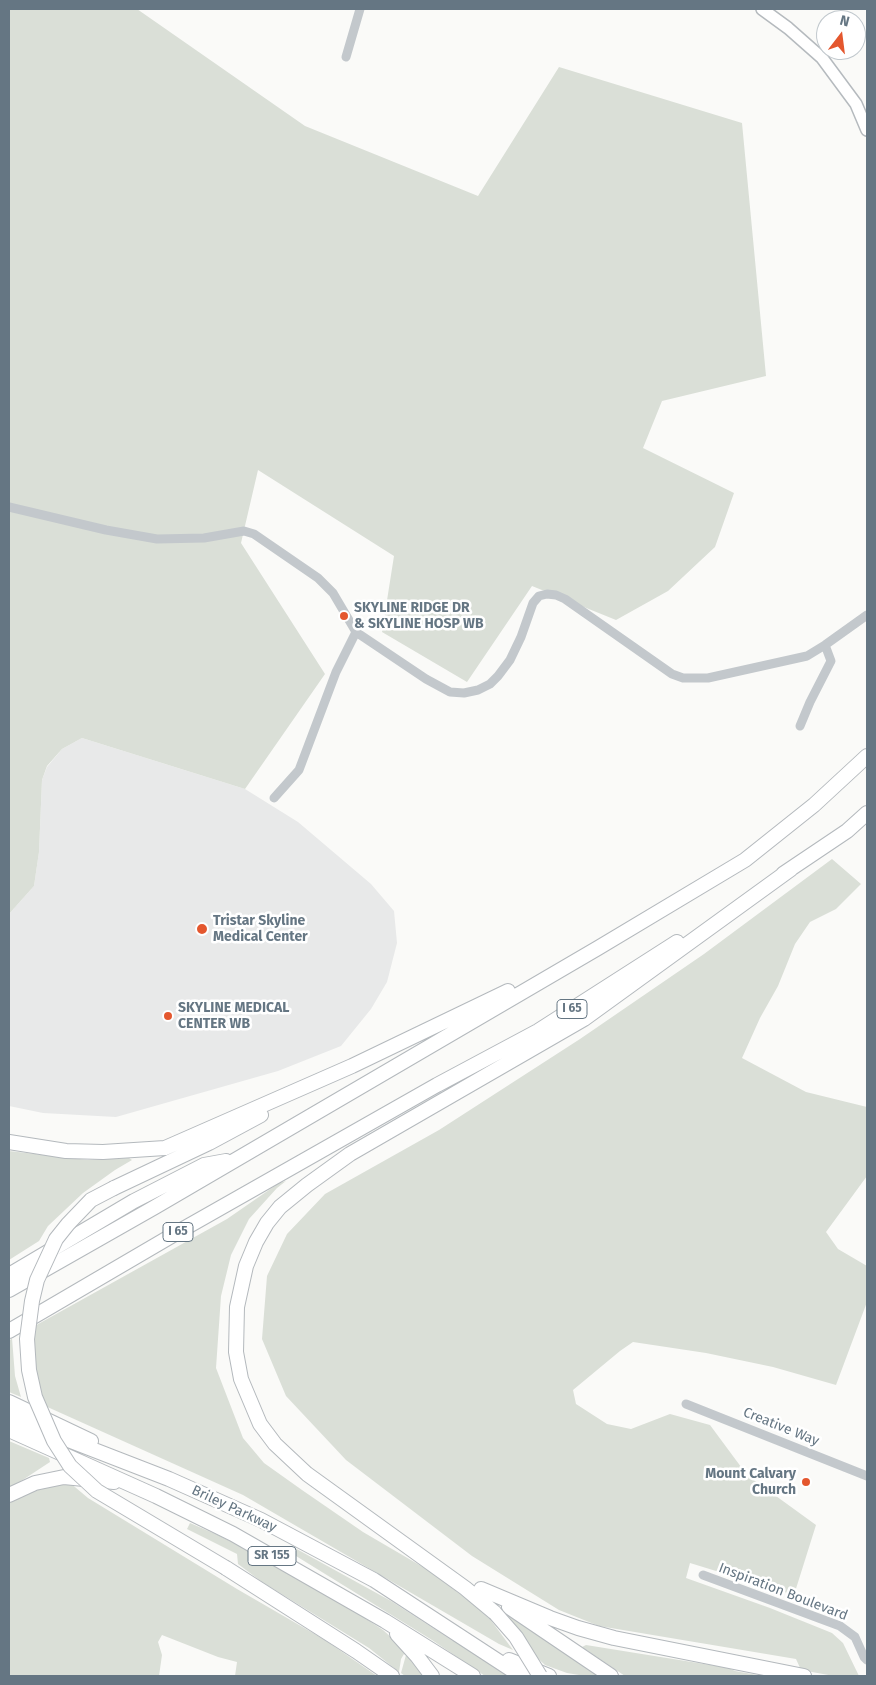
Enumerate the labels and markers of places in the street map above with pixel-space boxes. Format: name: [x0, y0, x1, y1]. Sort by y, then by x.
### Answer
place label: SKYLINE RIDGE DR & SKYLINE HOSP WB: [354, 600, 484, 632]
marker: SKYLINE RIDGE DR & SKYLINE HOSP WB: [338, 610, 350, 622]
place label: Tristar Skyline Medical Center: [213, 913, 308, 946]
marker: Tristar Skyline Medical Center: [195, 922, 209, 936]
place label: SKYLINE MEDICAL CENTER WB: [178, 1000, 290, 1032]
marker: SKYLINE MEDICAL CENTER WB: [162, 1010, 174, 1022]
place label: Mount Calvary Church: [705, 1466, 796, 1498]
marker: Mount Calvary Church: [800, 1476, 812, 1488]

